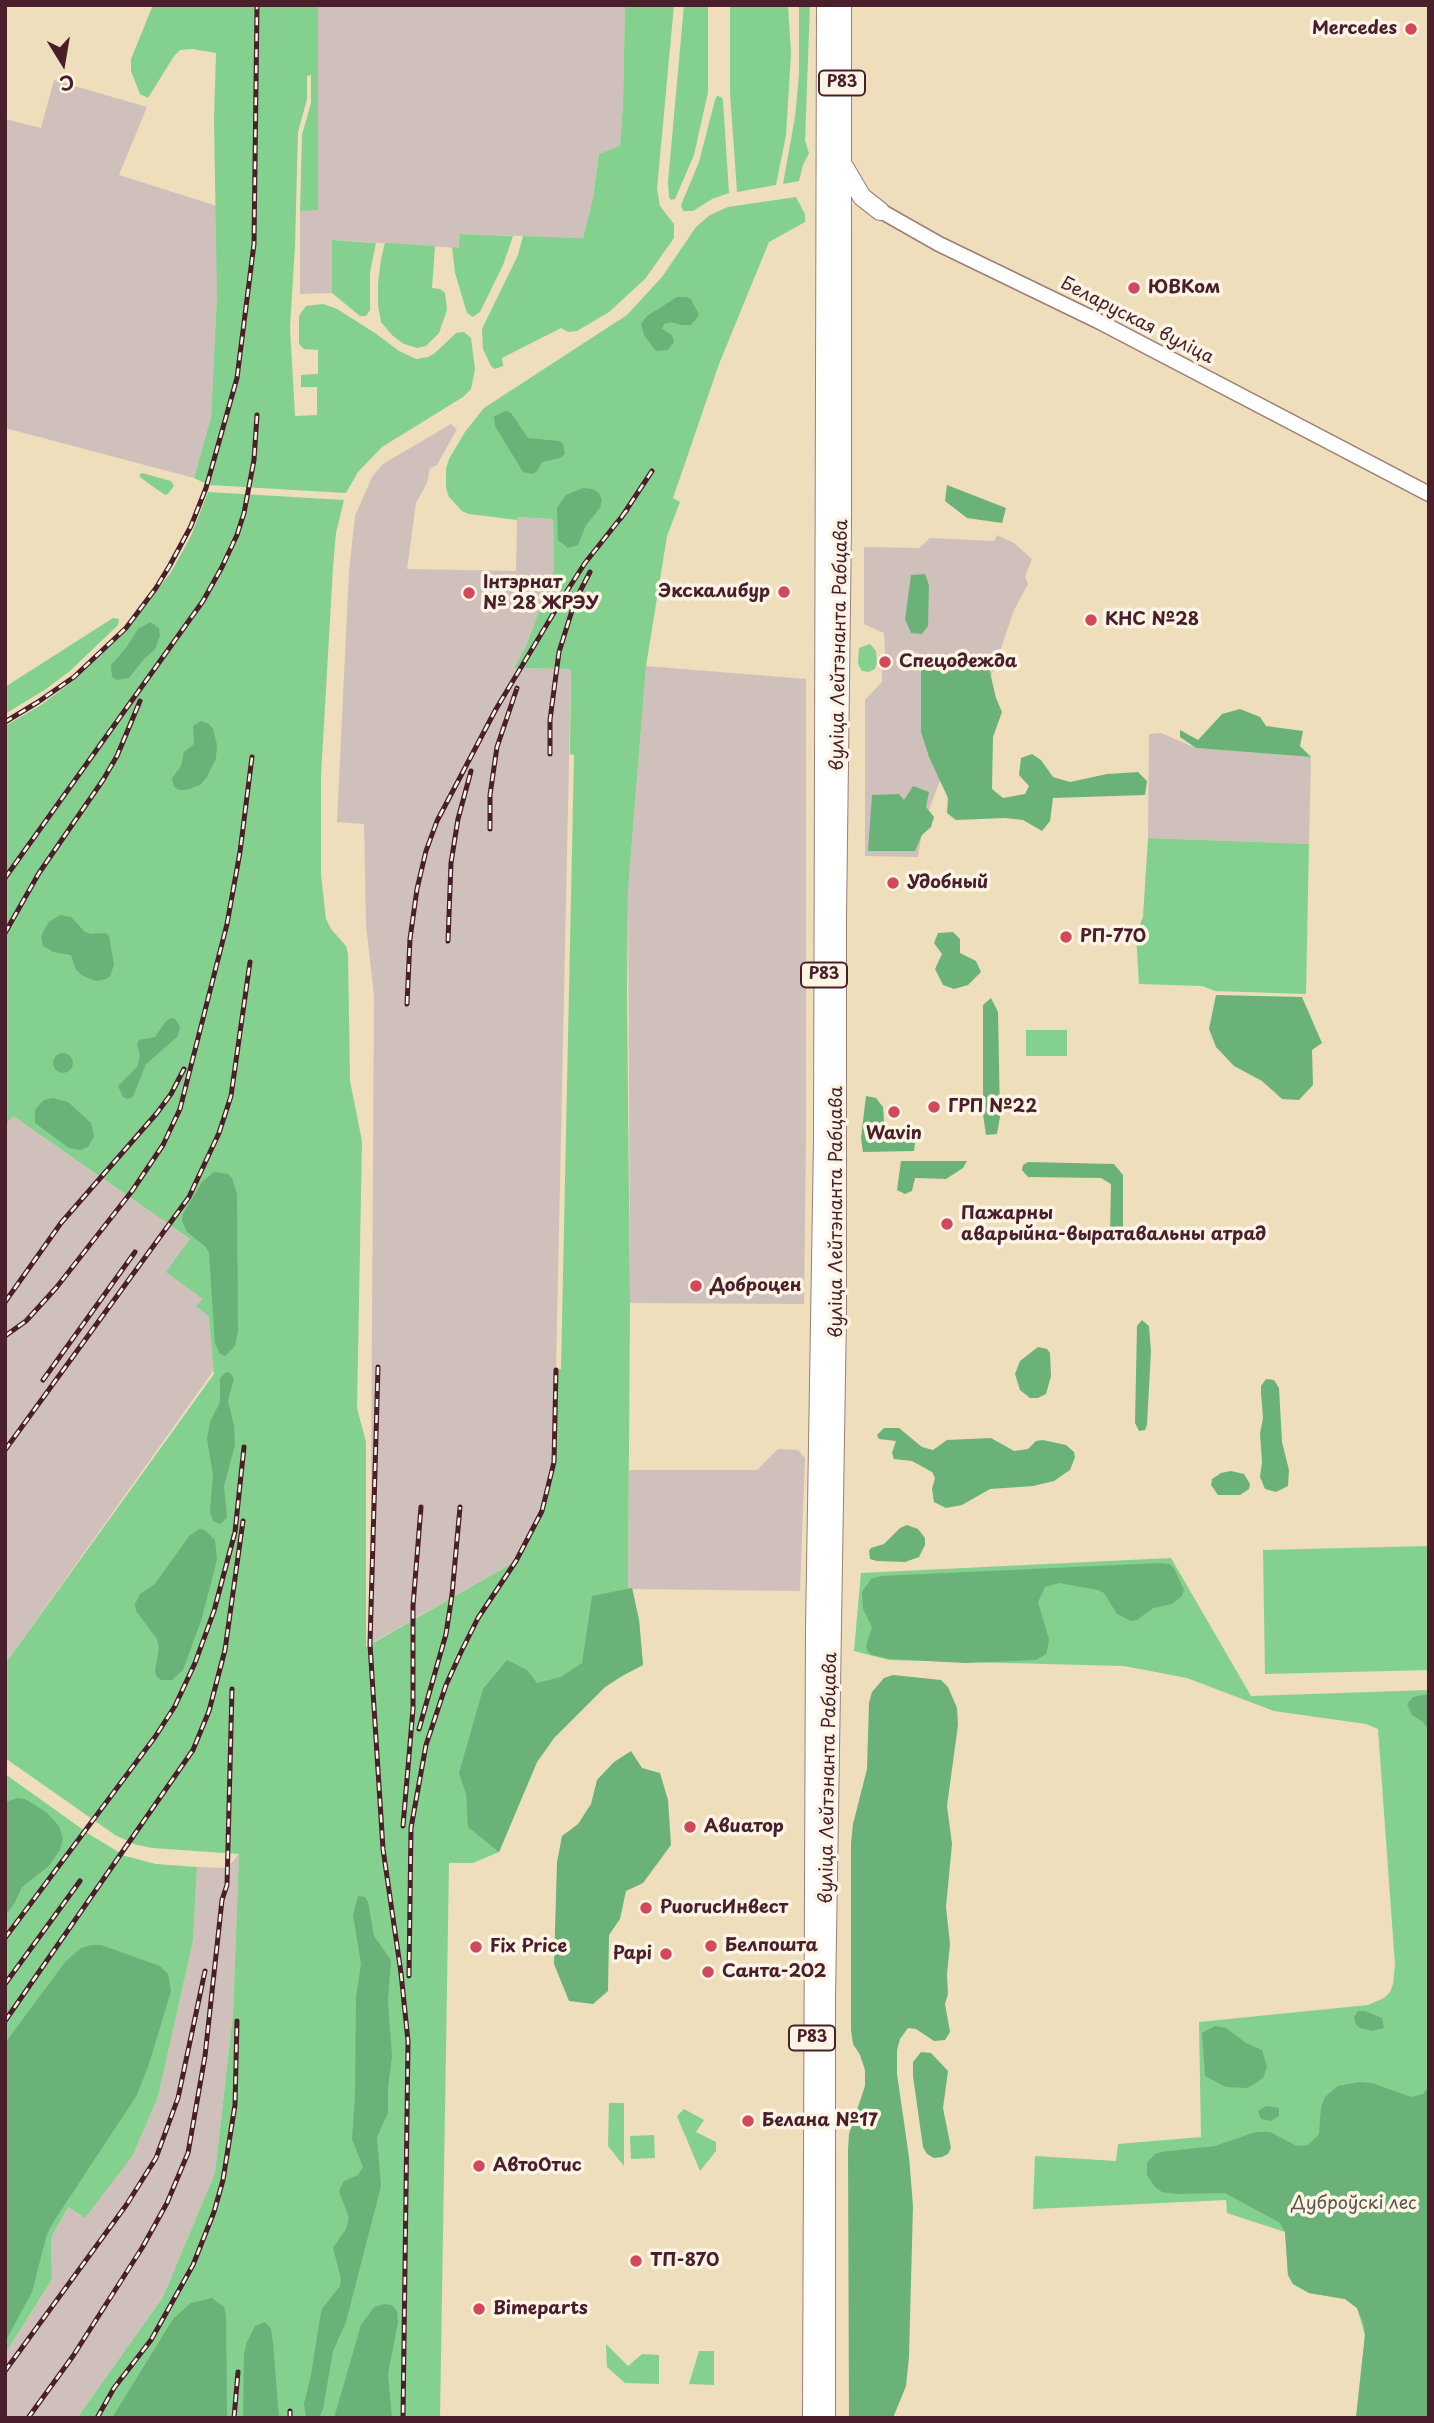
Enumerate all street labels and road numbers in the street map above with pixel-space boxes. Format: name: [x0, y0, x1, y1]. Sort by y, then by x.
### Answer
road number: Р83: [819, 71, 865, 96]
street label: Беларуская вуліца: [1057, 273, 1217, 369]
street label: вуліца Лейтэнанта Рабцава: [827, 519, 853, 771]
road number: Р83: [801, 962, 847, 987]
street label: вуліца Лейтэнанта Рабцава: [826, 1086, 848, 1338]
street label: вуліца Лейтэнанта Рабцава: [816, 1652, 842, 1904]
road number: Р83: [789, 2026, 835, 2050]

